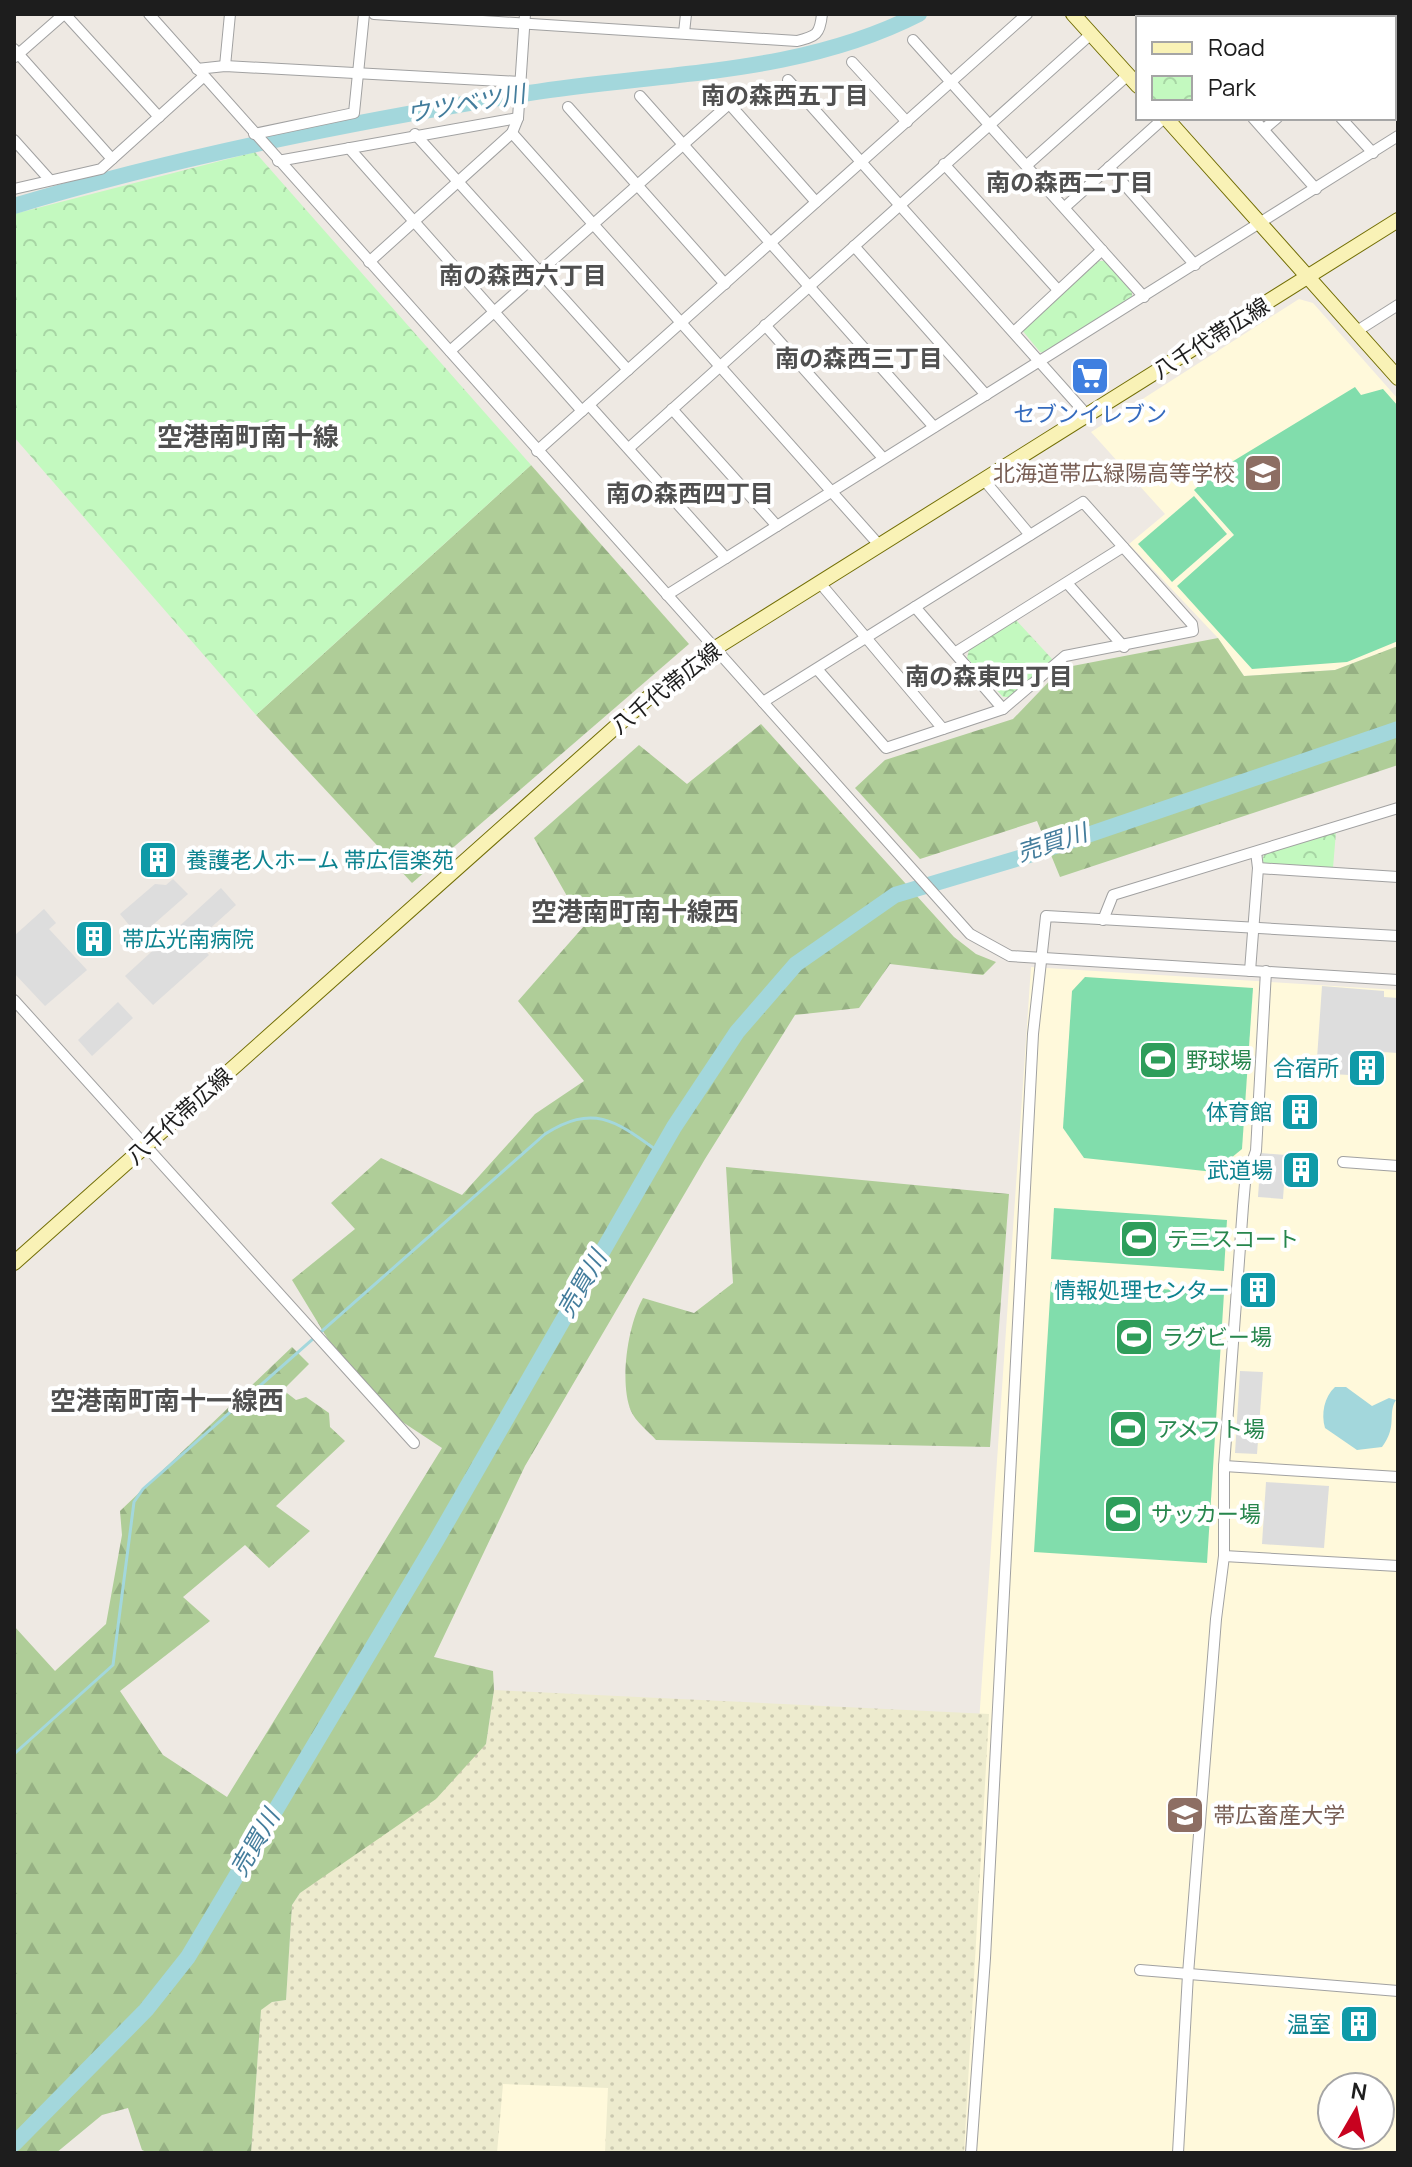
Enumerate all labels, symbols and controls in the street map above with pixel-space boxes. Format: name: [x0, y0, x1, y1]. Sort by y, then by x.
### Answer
legend: [1136, 16, 1396, 120]
text: Road: [1208, 30, 1265, 63]
text: Park: [1208, 70, 1257, 103]
water label: ウツベツ川: [404, 75, 531, 129]
district label: 南の森西五丁目: [701, 78, 869, 111]
district label: 南の森西二丁目: [986, 165, 1154, 198]
district label: 南の森西六丁目: [439, 258, 607, 291]
street label: 八千代帯広線: [1147, 290, 1275, 386]
district label: 南の森西三丁目: [775, 341, 943, 374]
supermarket icon: セブンイレブン: [1069, 355, 1111, 397]
place label: セブンイレブン: [1013, 399, 1167, 429]
district label: 空港南町南十線: [157, 418, 339, 454]
school or university icon: 北海道帯広緑陽高等学校: [1242, 452, 1284, 494]
place label: 北海道帯広緑陽高等学校: [993, 458, 1235, 488]
district label: 南の森西四丁目: [606, 476, 774, 509]
street label: 八千代帯広線: [605, 636, 727, 740]
district label: 南の森東四丁目: [905, 659, 1073, 692]
water label: 売買川: [1012, 814, 1094, 868]
building icon: 養護老人ホーム 帯広信楽苑: [137, 839, 179, 881]
place label: 養護老人ホーム 帯広信楽苑: [186, 845, 454, 875]
district label: 空港南町南十線西: [531, 893, 739, 929]
building icon: 帯広光南病院: [73, 918, 115, 960]
place label: 帯広光南病院: [122, 924, 254, 954]
sports icon: 野球場: [1137, 1039, 1179, 1081]
place label: 野球場: [1186, 1045, 1252, 1075]
building icon: 合宿所: [1346, 1047, 1388, 1089]
place label: 合宿所: [1273, 1053, 1339, 1083]
street label: 八千代帯広線: [120, 1061, 238, 1171]
building icon: 体育館: [1279, 1091, 1321, 1133]
place label: 体育館: [1206, 1097, 1272, 1127]
building icon: 武道場: [1280, 1149, 1322, 1191]
place label: 武道場: [1207, 1155, 1273, 1185]
sports icon: テニスコート: [1118, 1218, 1160, 1260]
place label: テニスコート: [1167, 1224, 1299, 1254]
water label: 売買川: [548, 1241, 614, 1323]
building icon: 情報処理センター: [1237, 1269, 1279, 1311]
place label: 情報処理センター: [1054, 1275, 1230, 1305]
sports icon: ラグビー場: [1113, 1316, 1155, 1358]
place label: ラグビー場: [1162, 1322, 1272, 1352]
district label: 空港南町南十一線西: [50, 1382, 284, 1418]
sports icon: アメフト場: [1107, 1408, 1149, 1450]
place label: アメフト場: [1156, 1414, 1265, 1444]
sports icon: サッカー場: [1102, 1493, 1144, 1535]
place label: サッカー場: [1151, 1499, 1261, 1529]
school or university icon: 帯広畜産大学: [1164, 1794, 1206, 1836]
water label: 売買川: [221, 1800, 287, 1882]
place label: 帯広畜産大学: [1213, 1800, 1345, 1830]
building icon: 温室: [1338, 2003, 1380, 2045]
place label: 温室: [1287, 2009, 1331, 2039]
north arrow: [1316, 2071, 1396, 2151]
text: N: [1349, 2075, 1369, 2107]

